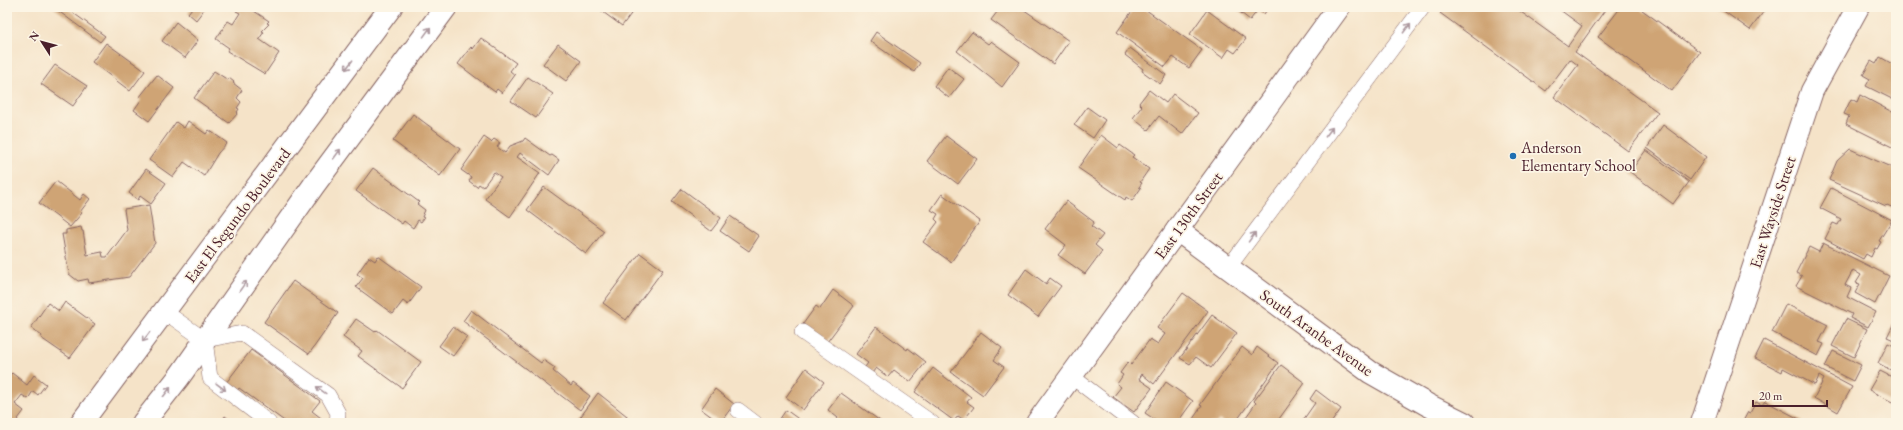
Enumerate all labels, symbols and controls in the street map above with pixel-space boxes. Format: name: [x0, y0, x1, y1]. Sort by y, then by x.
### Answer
north arrow: [22, 22, 62, 62]
one-way arrow: [1403, 23, 1411, 34]
one-way arrow: [423, 27, 431, 38]
text: N: [26, 28, 42, 44]
one-way arrow: [345, 60, 354, 71]
one-way arrow: [1325, 127, 1334, 138]
place label: Anderson Elementary School: [1520, 137, 1636, 176]
street label: East El Segundo Boulevard: [180, 143, 296, 287]
one-way arrow: [333, 148, 341, 159]
marker: Anderson Elementary School: [1508, 151, 1518, 161]
street label: East Wayside Street: [1744, 154, 1800, 271]
street label: East 130th Street: [1150, 167, 1227, 263]
one-way arrow: [1248, 231, 1256, 242]
one-way arrow: [239, 281, 247, 292]
street label: South Aranbe Avenue: [1256, 284, 1378, 381]
one-way arrow: [142, 331, 150, 342]
scale bar: [1753, 382, 1827, 408]
one-way arrow: [216, 383, 227, 391]
one-way arrow: [316, 386, 327, 394]
one-way arrow: [163, 387, 171, 398]
text: 20 m: [1759, 388, 1783, 404]

